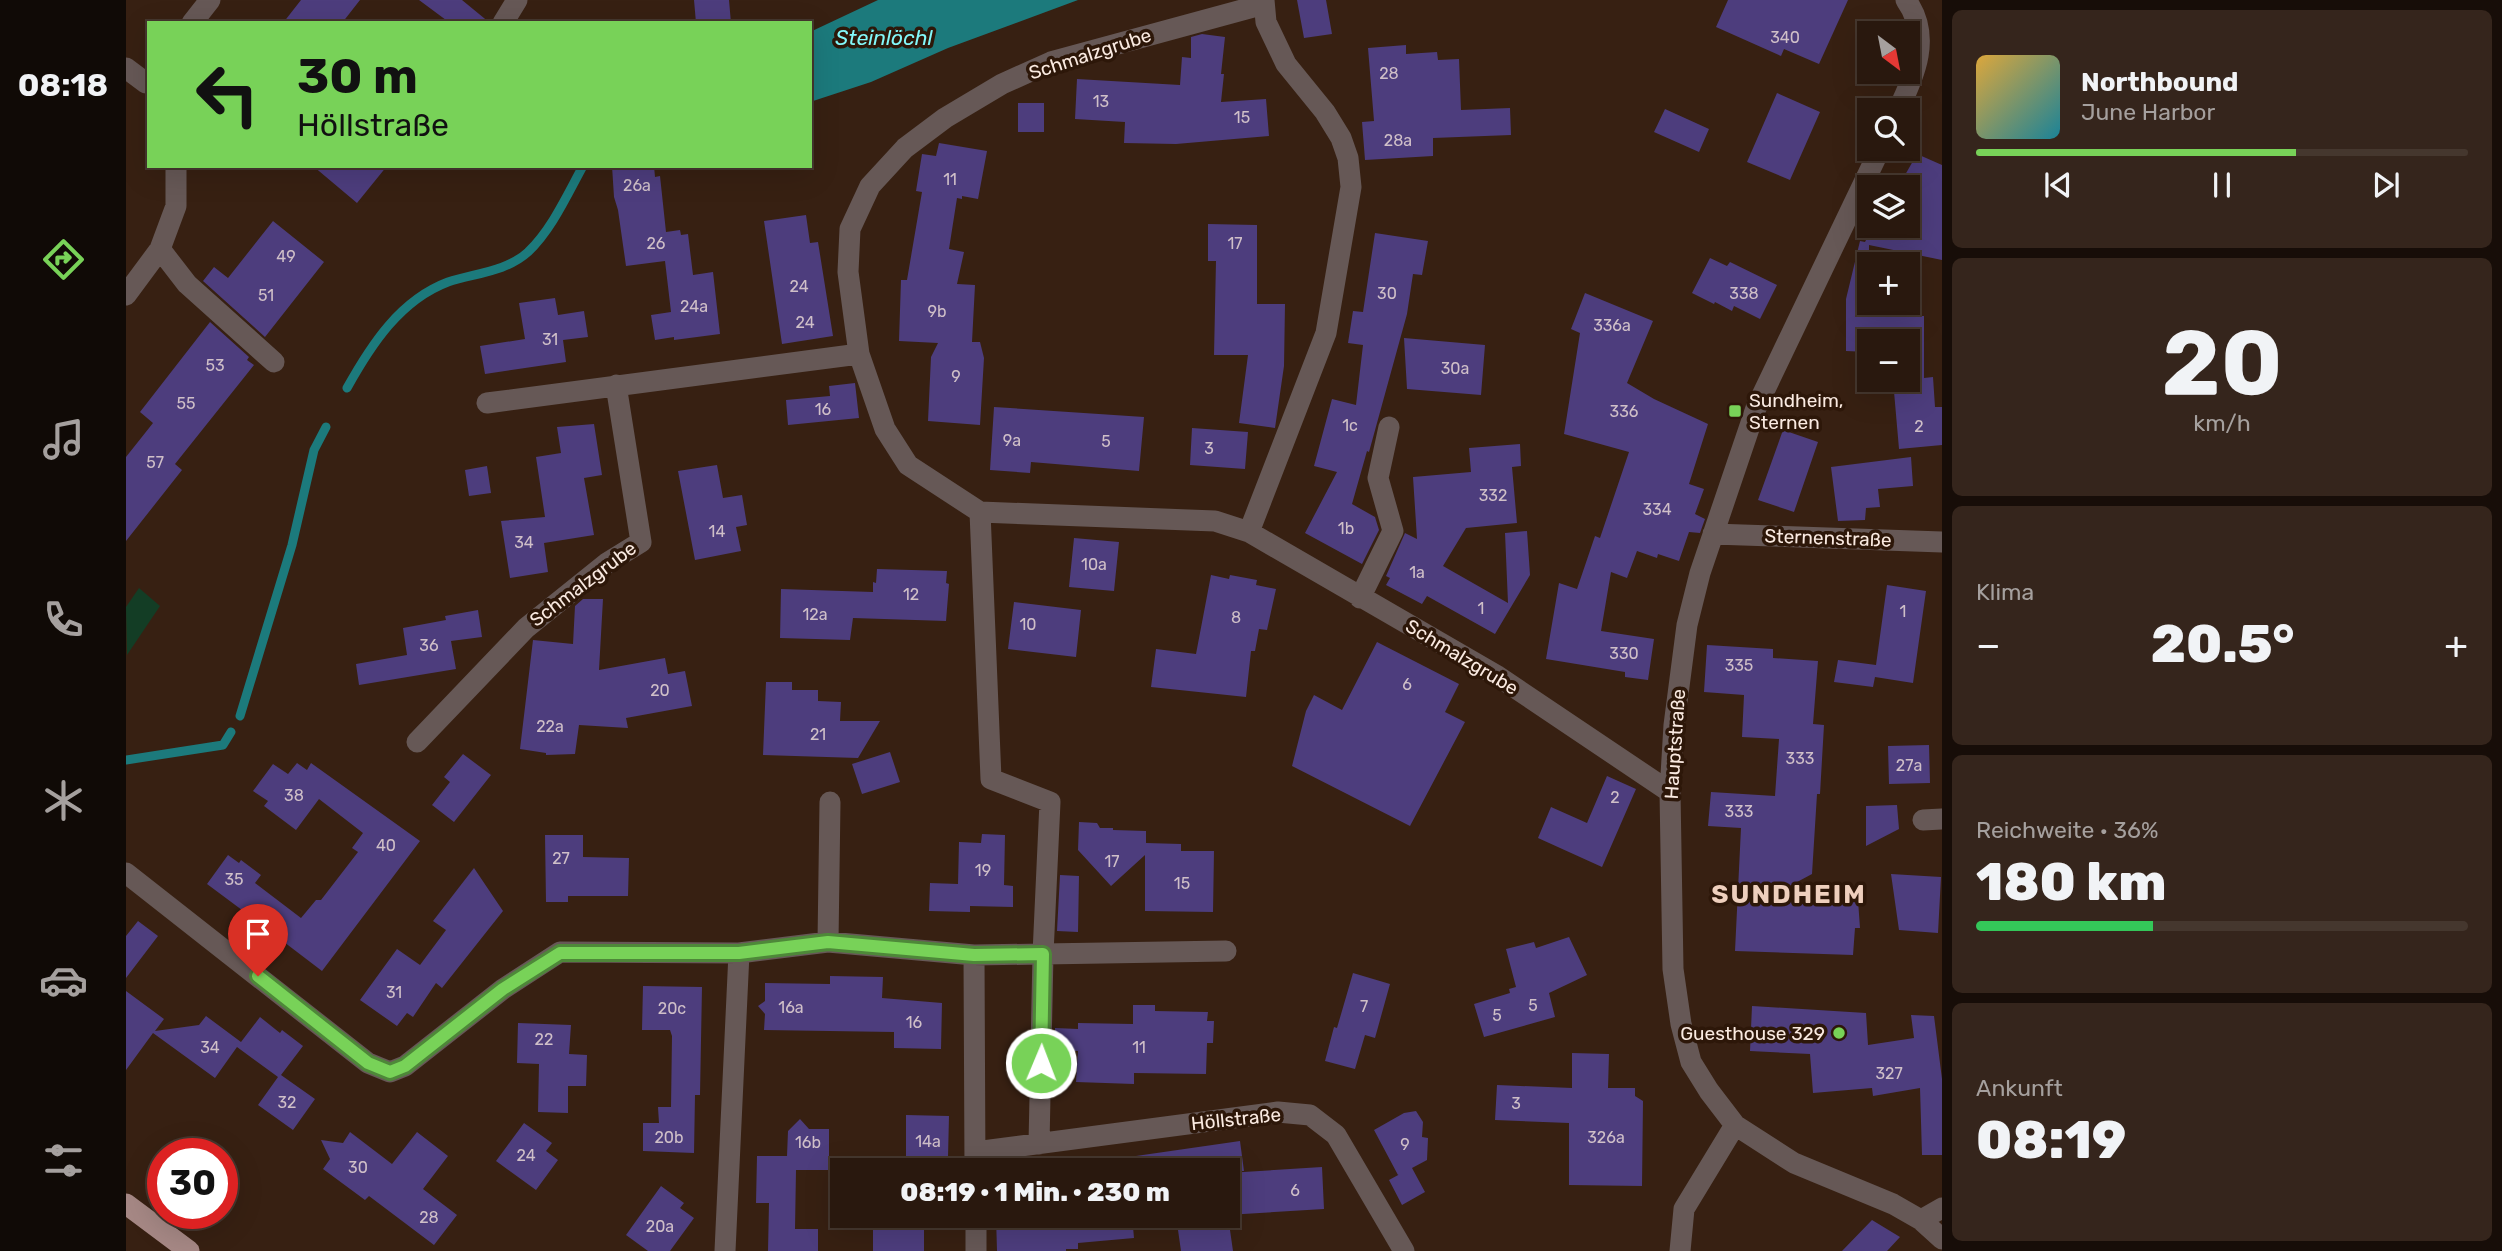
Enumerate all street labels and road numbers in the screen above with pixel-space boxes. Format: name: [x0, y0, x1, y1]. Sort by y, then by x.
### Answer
street label: Schmalzgrube: [1026, 23, 1154, 85]
street label: Sternenstraße: [1764, 524, 1892, 552]
street label: Schmalzgrube: [525, 536, 641, 632]
street label: Schmalzgrube: [1401, 614, 1523, 700]
street label: Hauptstraße: [1660, 688, 1690, 800]
street label: Höllstraße: [1190, 1103, 1282, 1135]

